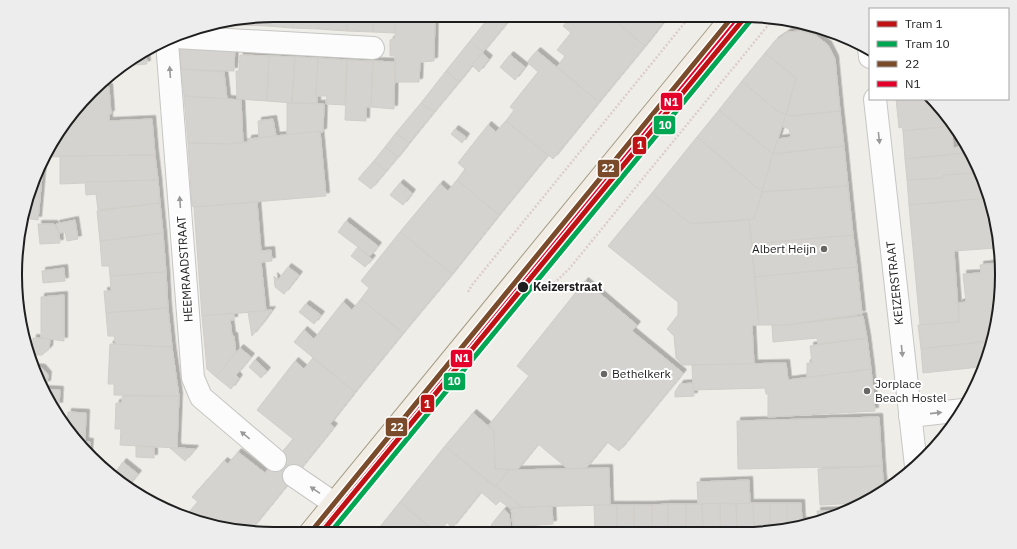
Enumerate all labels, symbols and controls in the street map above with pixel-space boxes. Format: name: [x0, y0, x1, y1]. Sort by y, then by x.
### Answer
legend: [869, 8, 1009, 100]
text: Tram 1: [905, 16, 943, 31]
text: Tram 10: [905, 36, 950, 51]
text: 22: [905, 56, 919, 71]
one-way arrow: [166, 66, 173, 78]
text: N1: [905, 76, 921, 91]
line badge: N1: [660, 92, 683, 111]
text: N1: [664, 95, 679, 109]
line badge: 10: [653, 115, 676, 135]
text: 10: [658, 118, 672, 132]
one-way arrow: [876, 132, 883, 144]
line badge: 1: [632, 136, 647, 155]
text: 1: [637, 138, 644, 152]
line badge: 22: [597, 159, 620, 178]
text: 22: [601, 161, 615, 175]
one-way arrow: [176, 196, 183, 208]
street label: HEEMRAADSTRAAT: [173, 215, 196, 323]
street label: KEIZERSTRAAT: [883, 240, 906, 326]
place label: Albert Heijn: [752, 241, 816, 256]
marker: Albert Heijn: [819, 244, 829, 254]
place label: Keizerstraat: [533, 279, 603, 294]
marker: Keizerstraat: [516, 280, 530, 294]
one-way arrow: [899, 344, 906, 357]
line badge: N1: [450, 349, 473, 368]
text: N1: [455, 351, 470, 365]
place label: Bethelkerk: [612, 366, 671, 381]
marker: Bethelkerk: [599, 369, 609, 379]
line badge: 10: [443, 372, 466, 391]
text: 10: [447, 374, 461, 388]
place label: Jorplace Beach Hostel: [875, 376, 947, 405]
marker: Jorplace Beach Hostel: [862, 386, 872, 396]
line badge: 1: [420, 394, 435, 413]
text: 1: [424, 397, 431, 411]
one-way arrow: [930, 410, 942, 416]
line badge: 22: [385, 417, 408, 437]
text: 22: [390, 420, 404, 434]
one-way arrow: [240, 431, 251, 440]
one-way arrow: [310, 486, 320, 494]

